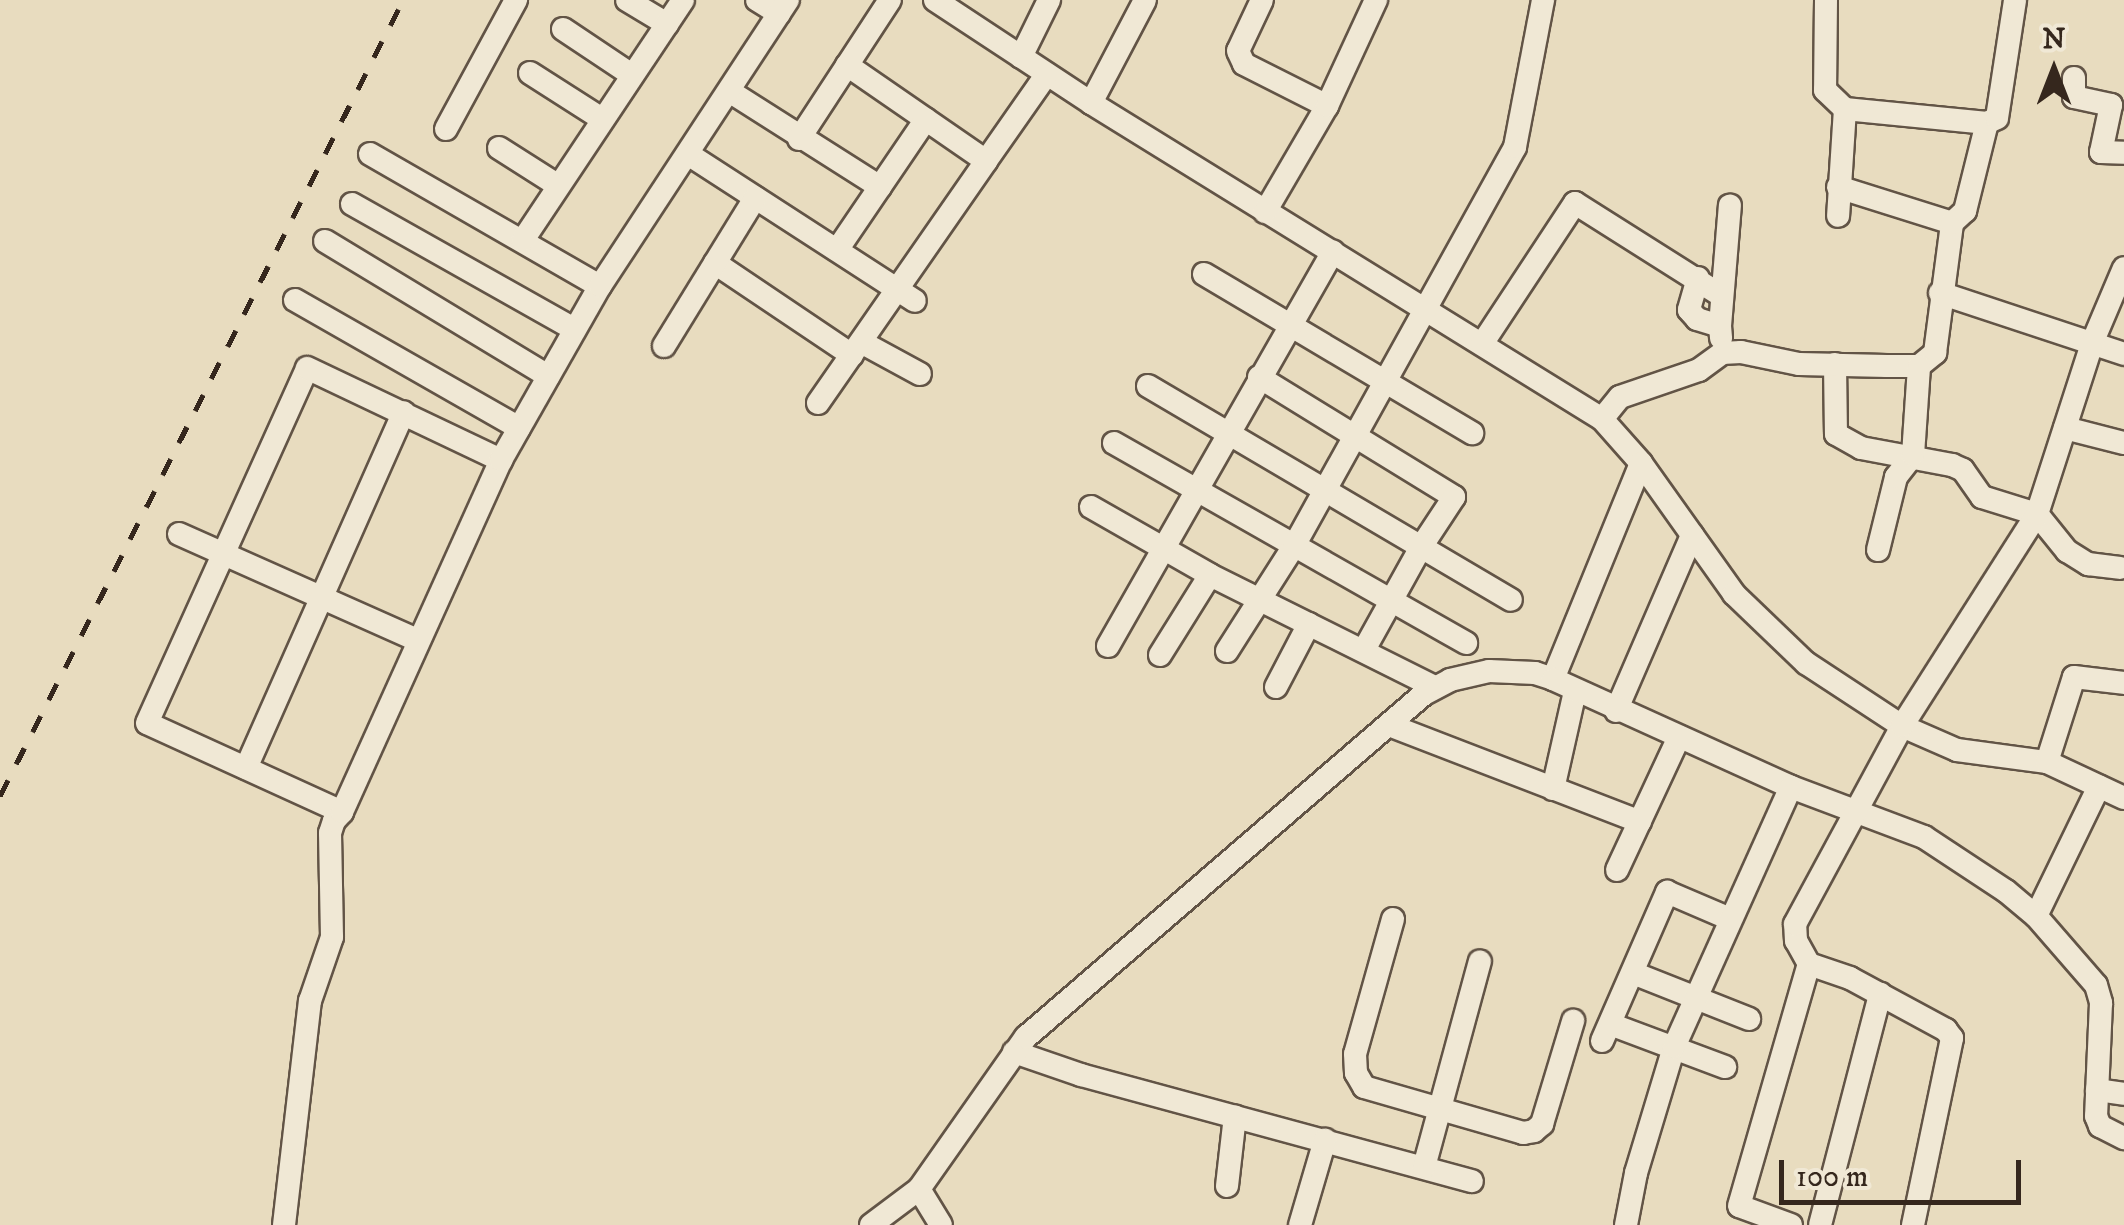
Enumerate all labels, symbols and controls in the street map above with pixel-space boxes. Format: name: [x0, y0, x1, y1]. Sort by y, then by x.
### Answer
north arrow: [2004, 20, 2104, 120]
text: N: [2043, 22, 2065, 57]
scale bar: [1784, 1140, 2026, 1202]
text: 100 m: [1796, 1159, 1868, 1196]

